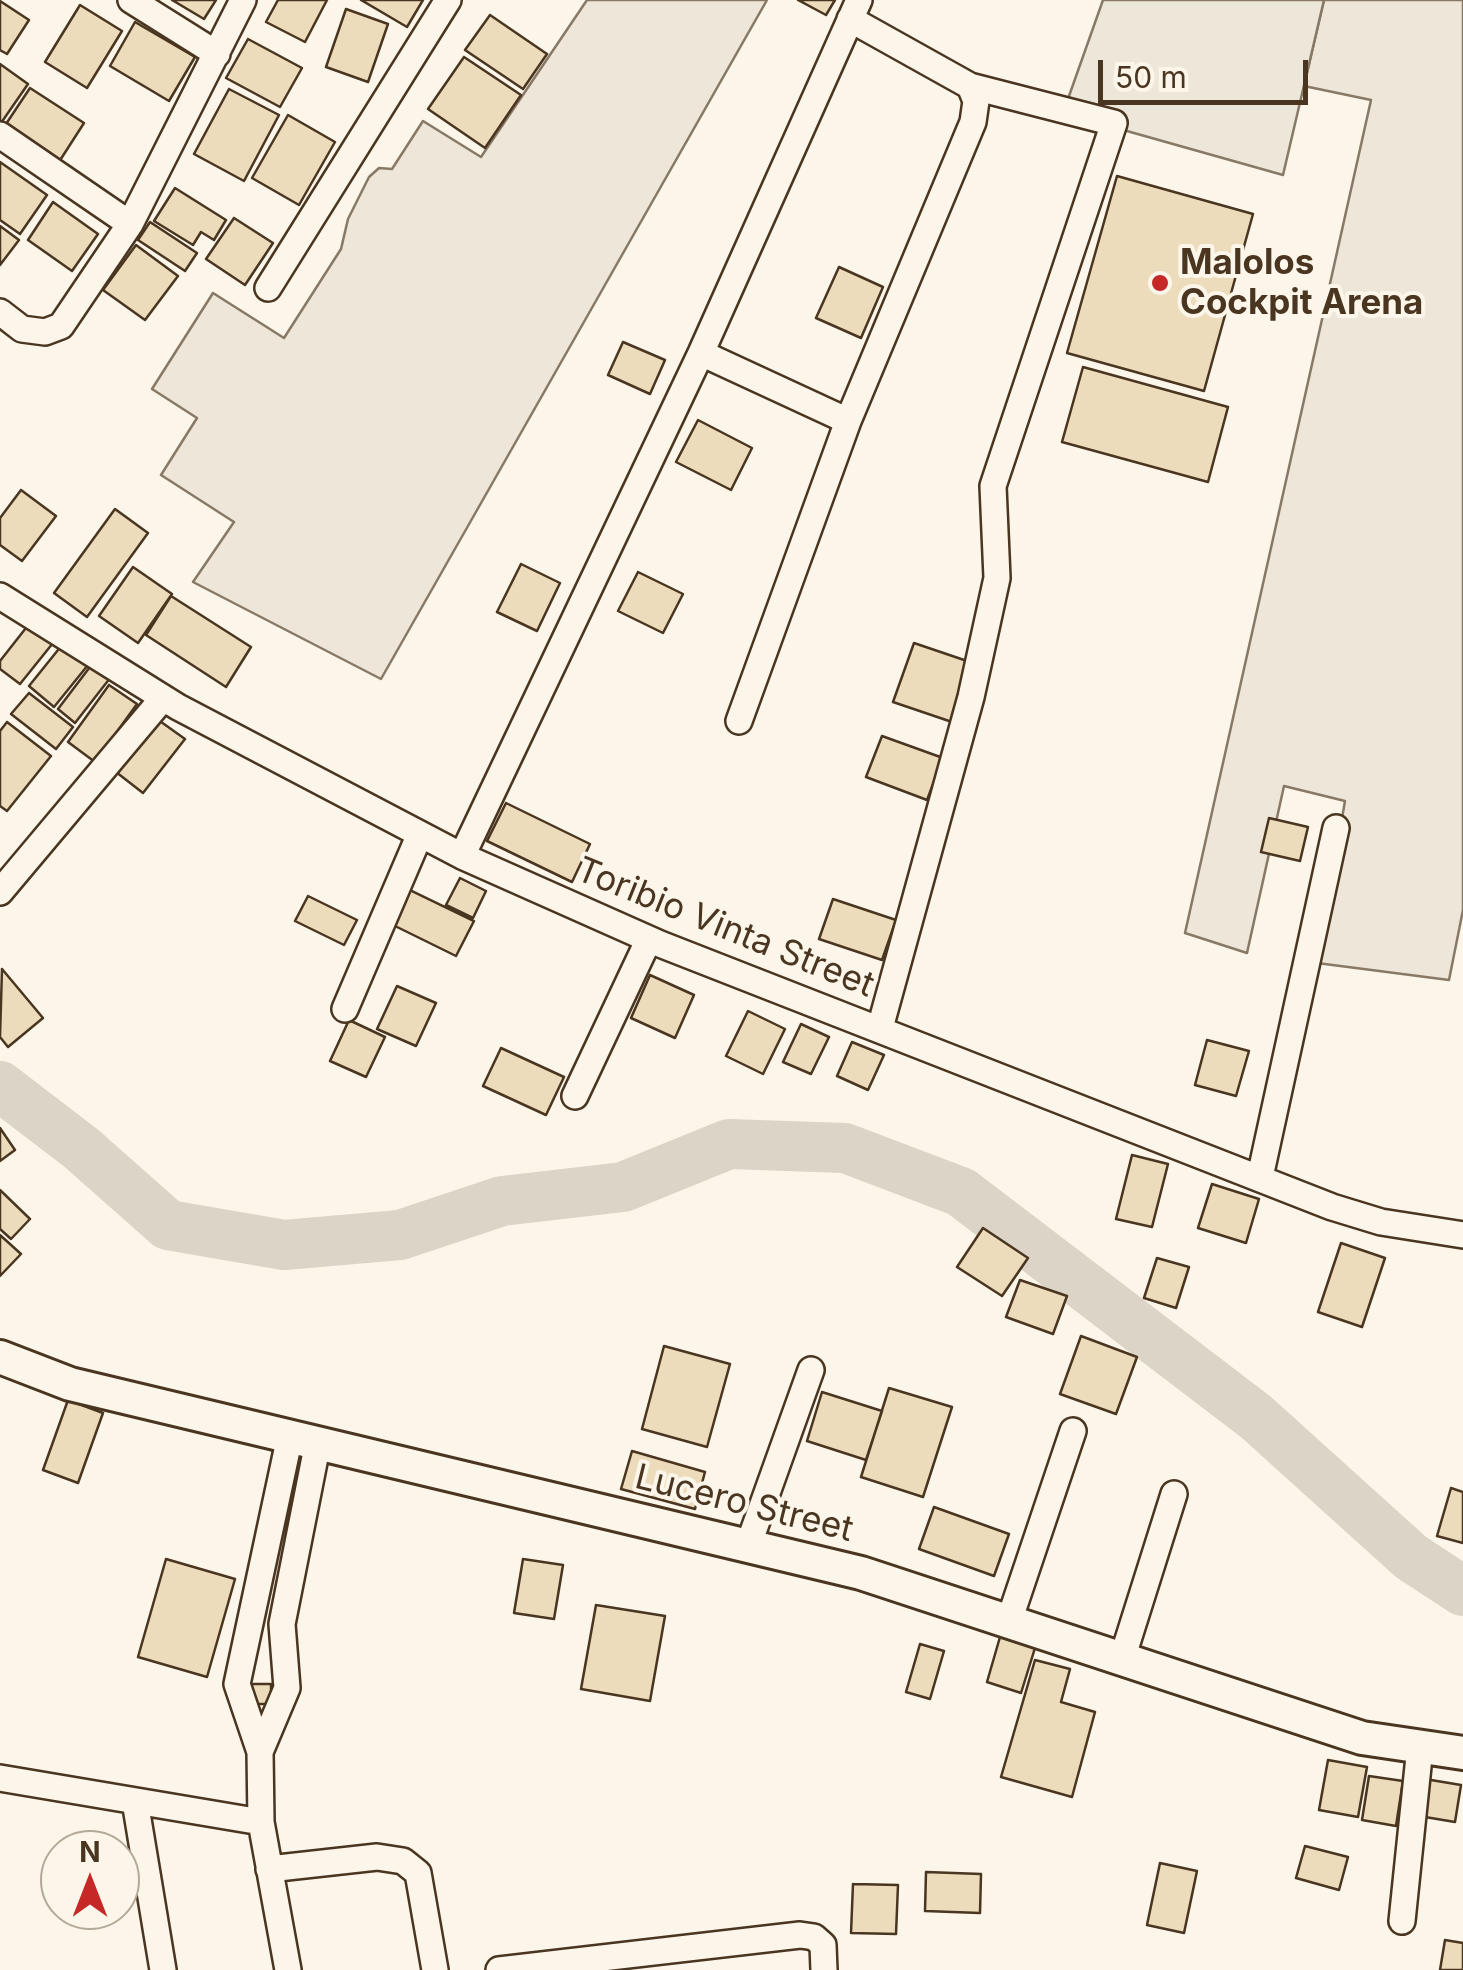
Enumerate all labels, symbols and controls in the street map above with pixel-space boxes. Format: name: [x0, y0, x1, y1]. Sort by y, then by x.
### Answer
scale bar: [1103, 40, 1313, 102]
text: 50 m: [1115, 59, 1187, 95]
place label: Malolos Cockpit Arena: [1180, 242, 1423, 324]
marker: Malolos Cockpit Arena: [1149, 272, 1171, 294]
street label: Toribio Vinta Street: [570, 849, 880, 1007]
street label: Lucero Street: [631, 1457, 857, 1551]
north arrow: [40, 1830, 140, 1930]
text: N: [79, 1835, 101, 1869]

